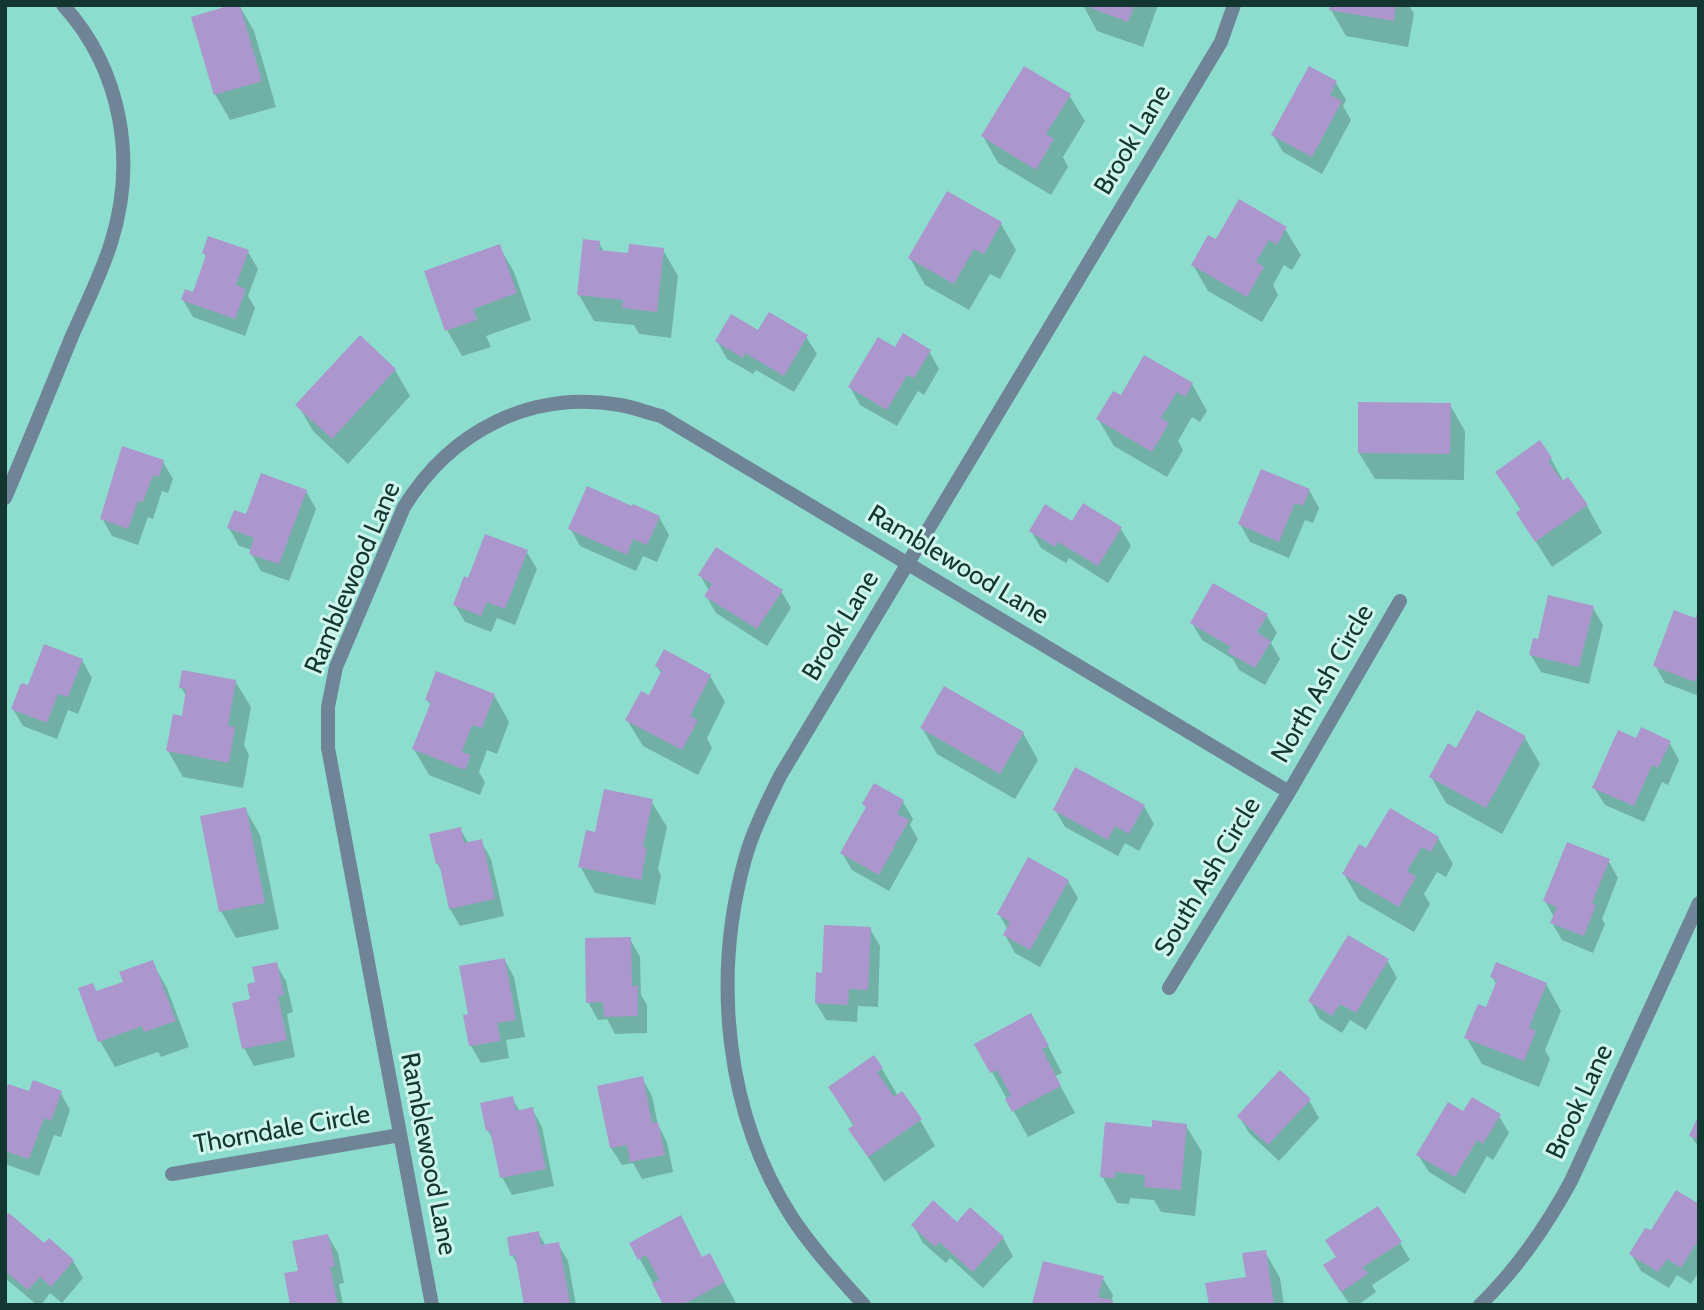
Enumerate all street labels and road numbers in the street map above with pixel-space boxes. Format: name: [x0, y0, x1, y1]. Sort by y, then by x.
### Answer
street label: Brook Lane: [1088, 79, 1178, 201]
street label: Ramblewood Lane: [298, 477, 408, 679]
street label: Ramblewood Lane: [862, 499, 1054, 631]
street label: Brook Lane: [796, 565, 886, 687]
street label: North Ash Circle: [1265, 599, 1381, 769]
street label: South Ash Circle: [1148, 792, 1268, 962]
street label: Brook Lane: [1540, 1040, 1620, 1164]
street label: Ramblewood Lane: [393, 1050, 463, 1258]
street label: Thorndale Circle: [192, 1099, 372, 1161]

